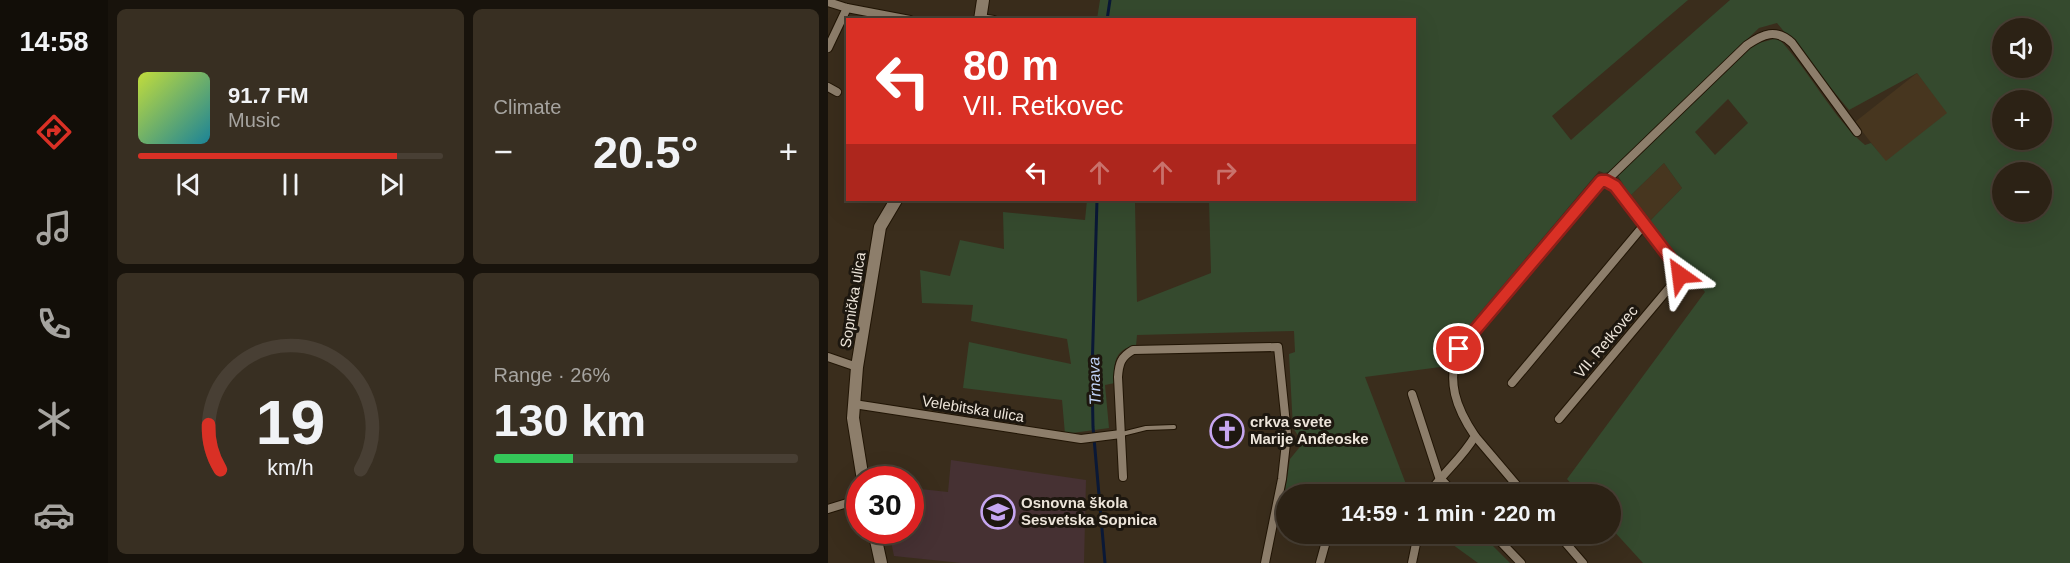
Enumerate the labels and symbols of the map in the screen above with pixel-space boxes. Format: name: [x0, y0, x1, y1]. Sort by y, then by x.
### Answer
position arrow: [1648, 243, 1712, 307]
street label: Sopnička ulica: [837, 250, 869, 349]
street label: VII. Retkovec: [1570, 302, 1641, 381]
pin: [1433, 323, 1484, 374]
water label: Trnava: [1085, 356, 1104, 406]
street label: Velebitska ulica: [921, 392, 1026, 425]
church icon: crkva svete Marije Anđeoske: [1209, 413, 1245, 449]
place label: crkva svete Marije Anđeoske: [1250, 413, 1369, 447]
speed limit sign: 30: [846, 466, 924, 544]
school or university icon: Osnovna škola Sesvetska Sopnica: [980, 494, 1016, 530]
place label: Osnovna škola Sesvetska Sopnica: [1021, 494, 1158, 528]

